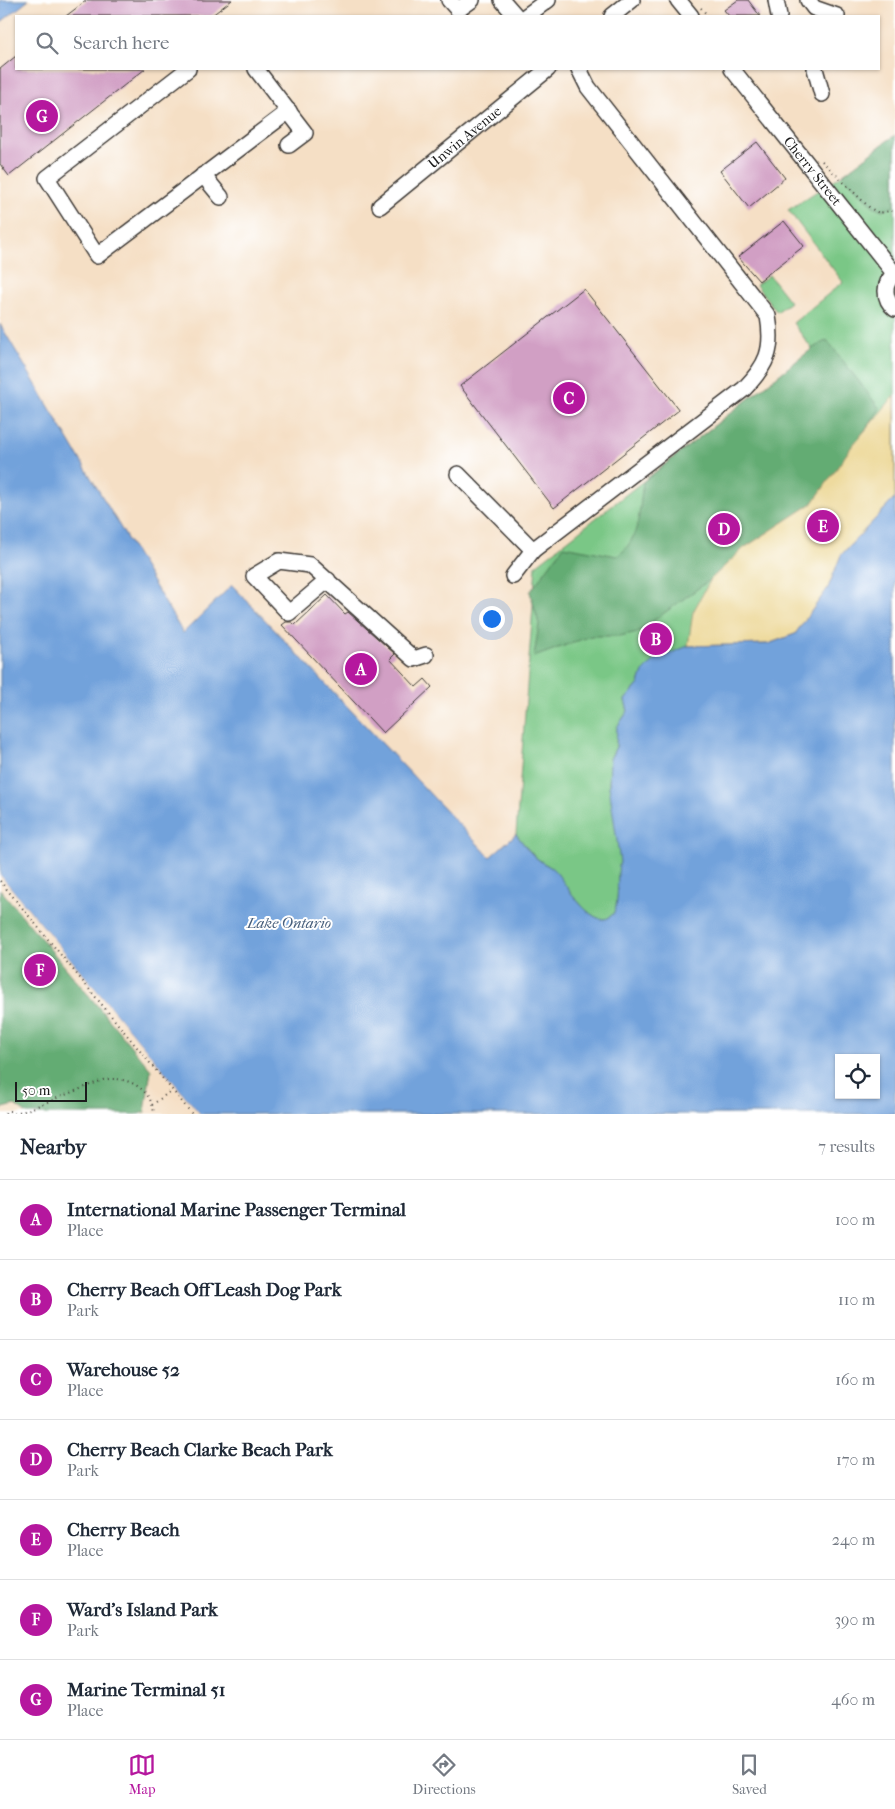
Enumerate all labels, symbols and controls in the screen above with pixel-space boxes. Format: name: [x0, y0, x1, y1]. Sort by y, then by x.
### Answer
search box: [15, 15, 880, 70]
icon: search: [33, 29, 61, 57]
text: Search here: [73, 32, 169, 54]
pin: G: [26, 97, 58, 135]
street label: Unwin Avenue: [425, 103, 505, 172]
street label: Cherry Street: [780, 133, 845, 209]
pin: C: [553, 379, 585, 417]
pin: E: [807, 507, 839, 545]
pin: D: [708, 510, 740, 548]
your location: [479, 606, 505, 632]
pin: B: [640, 620, 672, 658]
pin: A: [345, 650, 377, 688]
water label: Lake Ontario: [246, 914, 331, 932]
pin: F: [24, 951, 56, 989]
map controls: [835, 1054, 880, 1099]
button: locate: [835, 1054, 880, 1099]
scale bar: [15, 1079, 88, 1102]
text: 50 m: [22, 1082, 50, 1099]
text: Nearby: [20, 1135, 86, 1159]
text: 7 results: [818, 1137, 875, 1156]
text: International Marine Passenger Terminal: [67, 1199, 406, 1221]
text: A: [31, 1210, 41, 1229]
text: 100 m: [835, 1210, 875, 1229]
text: Place: [67, 1221, 103, 1240]
text: Cherry Beach Off Leash Dog Park: [67, 1279, 342, 1301]
text: B: [31, 1290, 41, 1309]
text: 110 m: [838, 1290, 875, 1309]
text: Park: [67, 1301, 99, 1320]
text: Warehouse 52: [67, 1359, 180, 1381]
text: C: [31, 1370, 41, 1389]
text: 160 m: [835, 1370, 875, 1389]
text: Place: [67, 1381, 103, 1400]
text: Cherry Beach Clarke Beach Park: [67, 1439, 333, 1461]
text: D: [30, 1450, 42, 1469]
text: 170 m: [836, 1450, 875, 1469]
text: Park: [67, 1461, 99, 1480]
text: Cherry Beach: [67, 1519, 180, 1541]
text: E: [31, 1530, 41, 1549]
text: 240 m: [832, 1530, 875, 1549]
text: Place: [67, 1541, 103, 1560]
text: Ward's Island Park: [67, 1599, 218, 1621]
text: F: [32, 1610, 40, 1629]
text: 390 m: [834, 1610, 875, 1629]
text: Park: [67, 1621, 99, 1640]
text: Marine Terminal 51: [67, 1679, 226, 1701]
text: G: [30, 1690, 42, 1709]
text: 460 m: [831, 1690, 875, 1709]
text: Place: [67, 1701, 103, 1720]
tab: Map: [128, 1751, 156, 1798]
tab: Directions: [413, 1751, 476, 1798]
tab: Saved: [732, 1751, 767, 1798]

